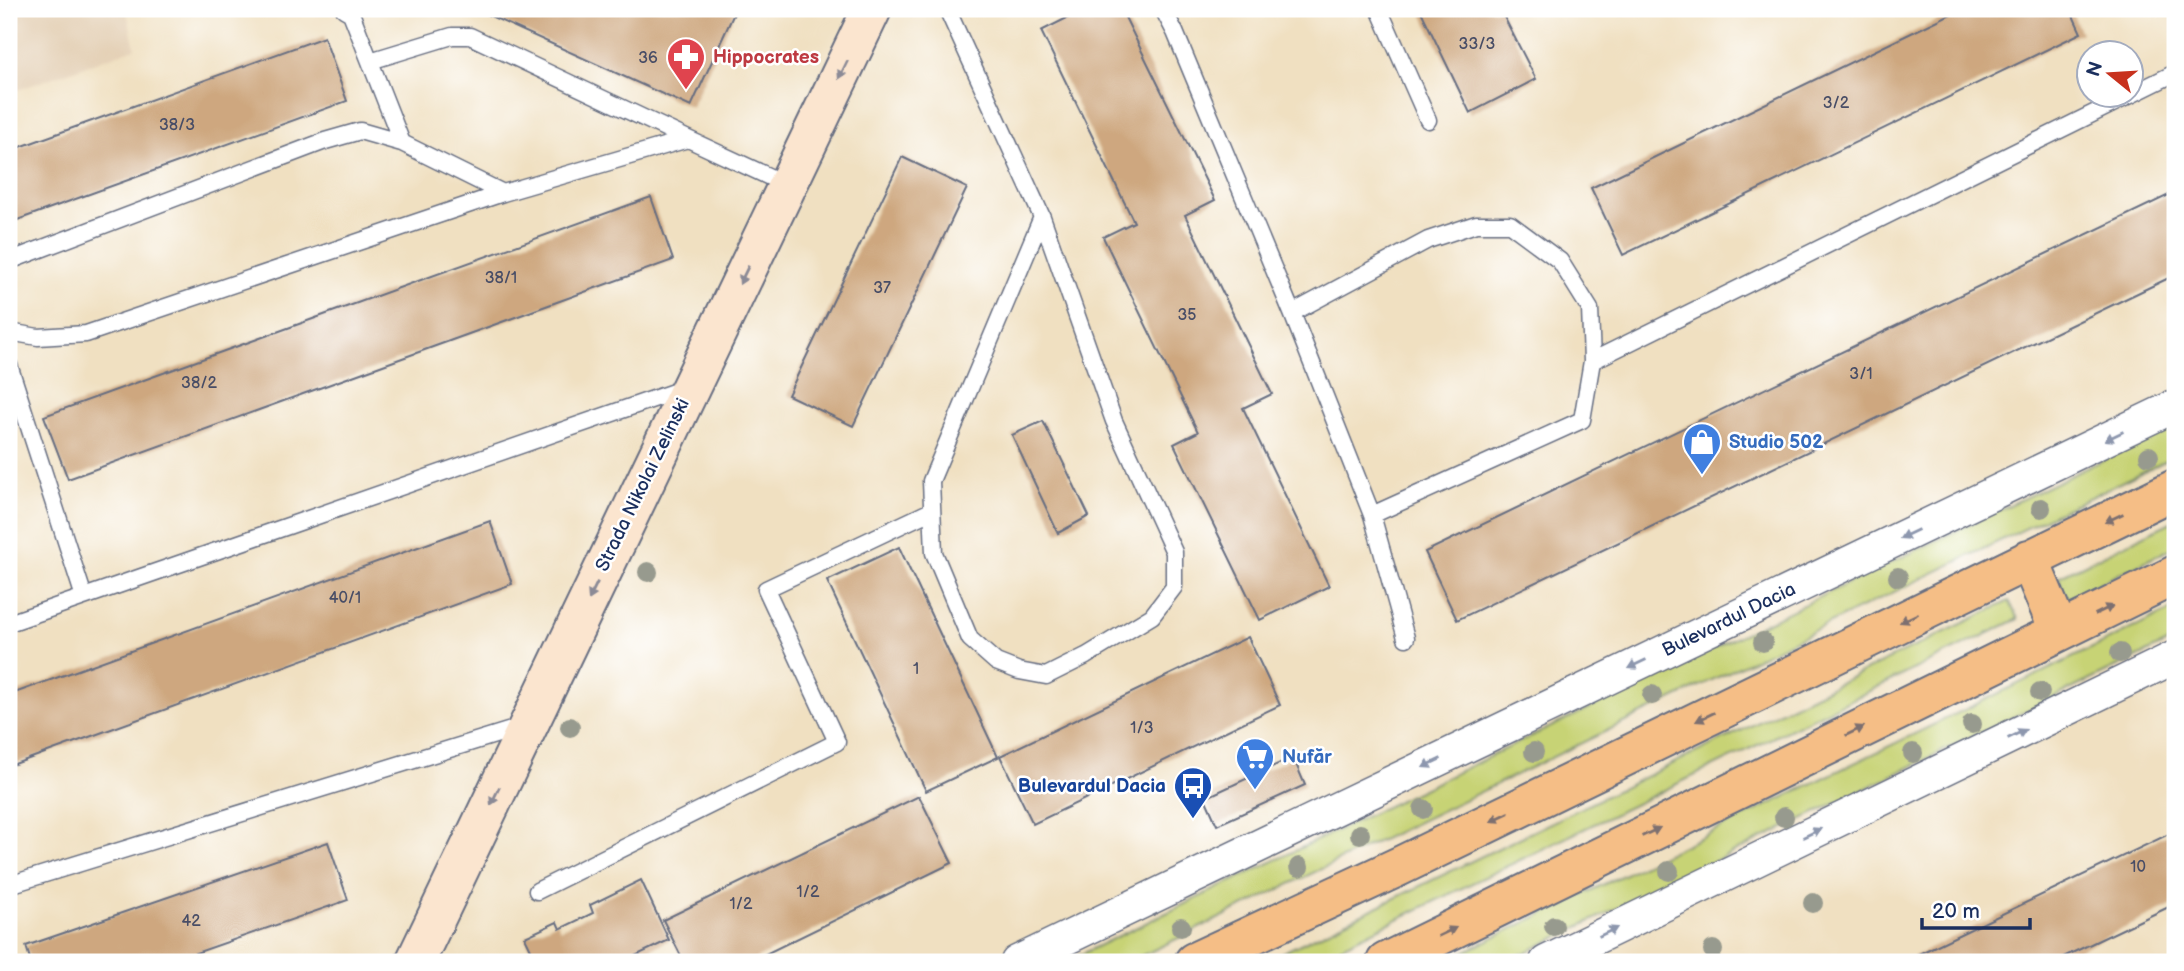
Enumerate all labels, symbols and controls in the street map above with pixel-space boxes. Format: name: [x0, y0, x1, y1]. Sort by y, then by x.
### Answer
house number: 33/3: [1459, 35, 1496, 54]
pharmacy icon: Hippocrates: [665, 36, 707, 91]
north arrow: [2076, 38, 2146, 108]
place label: Hippocrates: [713, 46, 819, 69]
house number: 36: [638, 49, 658, 68]
text: N: [2082, 59, 2108, 80]
one-way arrow: [837, 60, 848, 80]
house number: 3/2: [1823, 94, 1850, 113]
house number: 38/3: [159, 116, 195, 135]
one-way arrow: [738, 265, 750, 285]
house number: 38/1: [485, 269, 517, 288]
house number: 37: [873, 279, 891, 298]
house number: 35: [1177, 306, 1197, 325]
house number: 3/1: [1849, 365, 1873, 384]
house number: 38/2: [181, 374, 217, 393]
street label: Strada Nikolai Zelinski: [591, 395, 695, 575]
shop icon: Studio 502: [1681, 421, 1723, 476]
one-way arrow: [2104, 430, 2124, 441]
place label: Studio 502: [1729, 431, 1824, 454]
one-way arrow: [2104, 513, 2124, 524]
one-way arrow: [1899, 528, 1919, 540]
street label: Bulevardul Dacia: [1659, 578, 1799, 662]
one-way arrow: [587, 581, 598, 601]
house number: 40/1: [329, 589, 361, 608]
one-way arrow: [2094, 604, 2114, 615]
one-way arrow: [1899, 612, 1919, 623]
one-way arrow: [1627, 659, 1647, 670]
house number: 1: [913, 660, 919, 679]
one-way arrow: [1695, 712, 1715, 723]
house number: 1/3: [1130, 719, 1154, 738]
one-way arrow: [1845, 726, 1865, 737]
one-way arrow: [2007, 728, 2027, 740]
supermarket icon: Nufăr: [1234, 736, 1276, 791]
place label: Nufăr: [1282, 746, 1332, 769]
one-way arrow: [1422, 757, 1442, 769]
bus stop icon: Bulevardul Dacia: [1172, 765, 1214, 820]
place label: Bulevardul Dacia: [1018, 775, 1166, 798]
one-way arrow: [489, 786, 500, 806]
one-way arrow: [1490, 812, 1510, 823]
one-way arrow: [1641, 826, 1661, 837]
one-way arrow: [1802, 828, 1822, 839]
house number: 10: [2130, 858, 2146, 877]
house number: 1/2: [797, 883, 820, 902]
scale bar: [1922, 887, 2030, 931]
house number: 1/2: [730, 895, 753, 914]
text: 20 m: [1932, 899, 1980, 924]
house number: 42: [181, 912, 201, 931]
one-way arrow: [1437, 927, 1457, 938]
one-way arrow: [1598, 927, 1618, 938]

